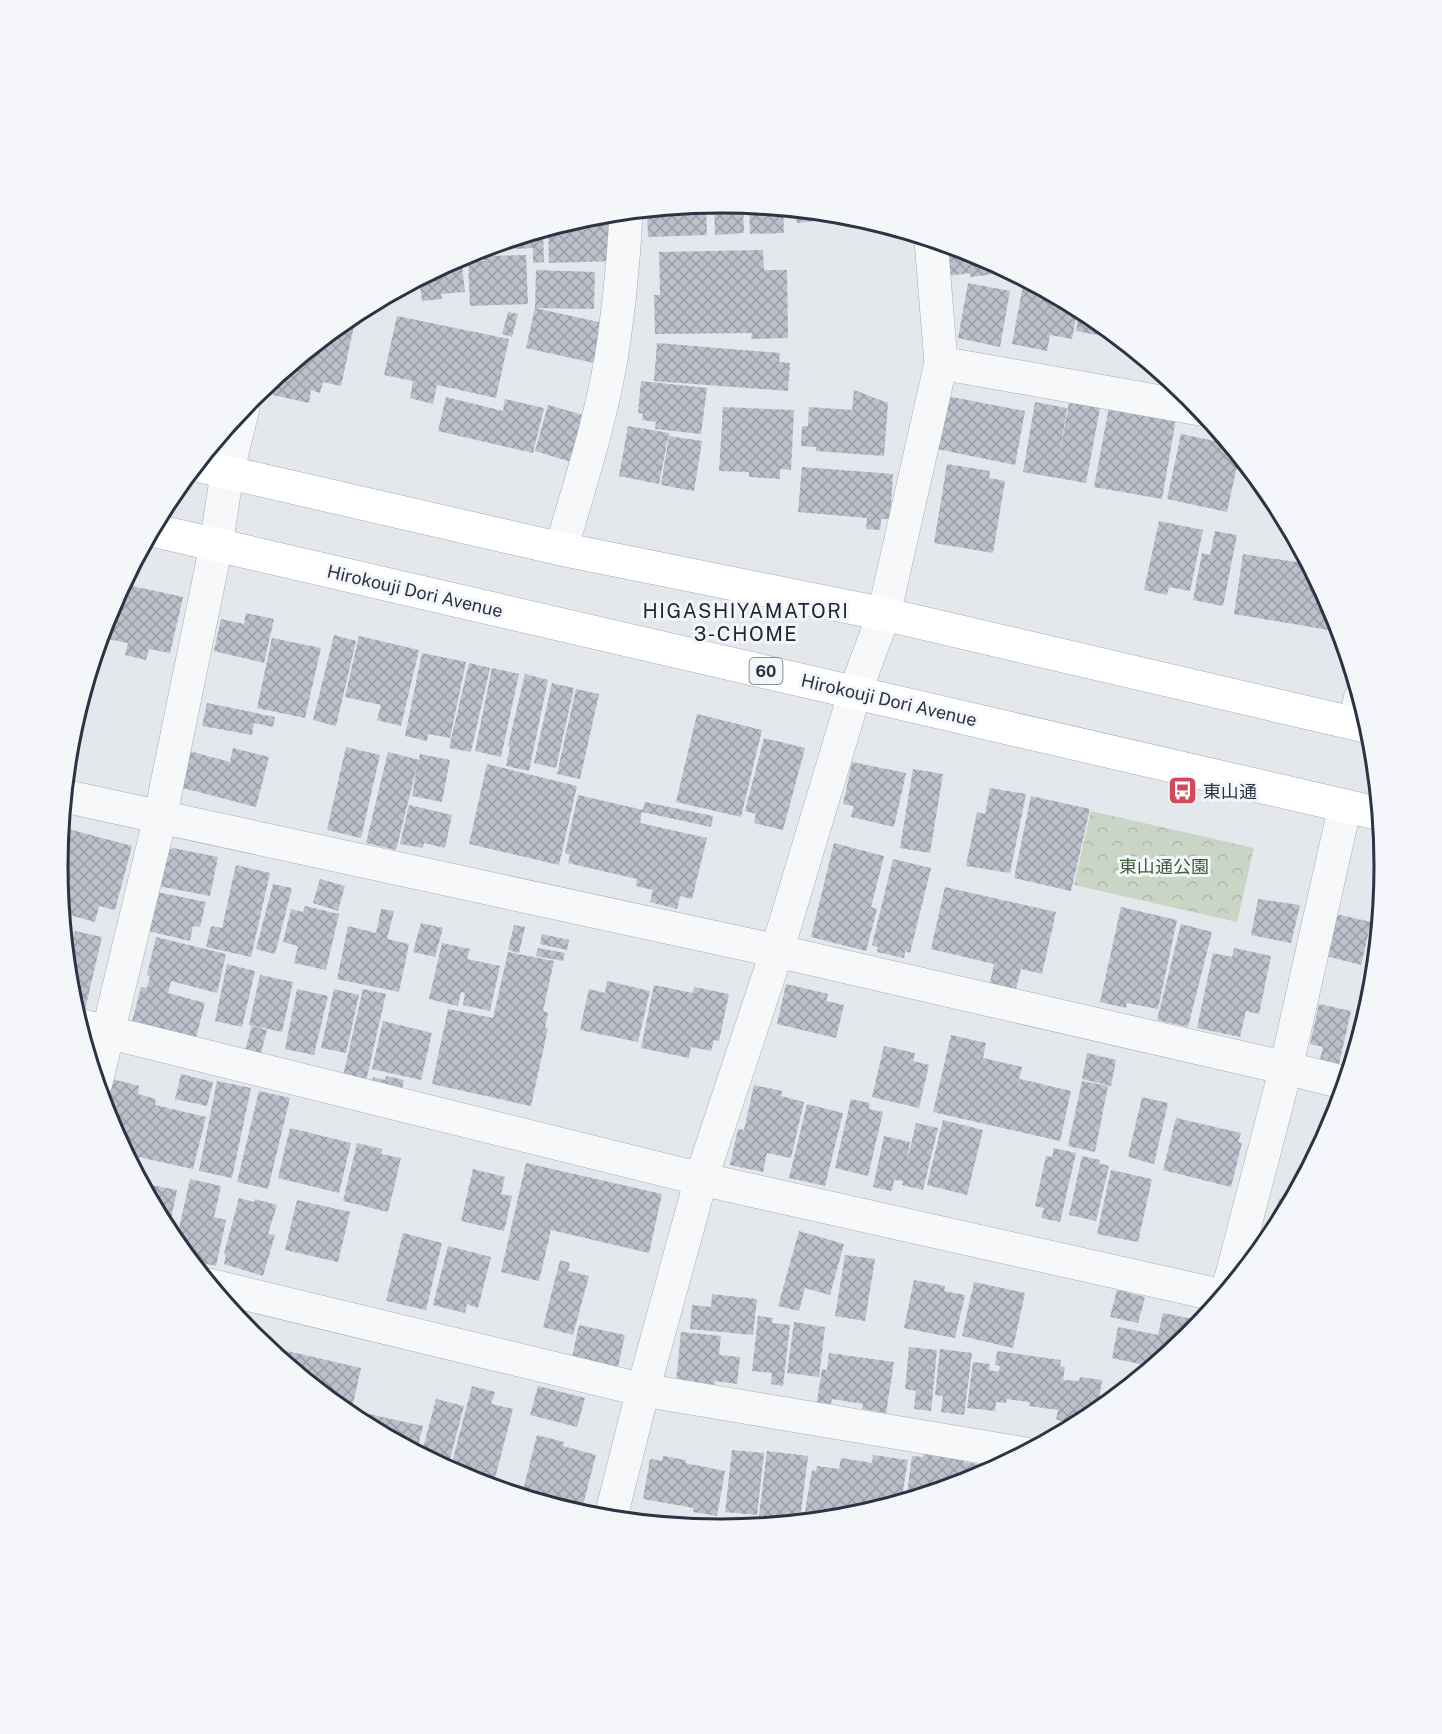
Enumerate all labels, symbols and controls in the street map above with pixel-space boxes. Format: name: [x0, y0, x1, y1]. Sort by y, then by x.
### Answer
street label: Hirokouji Dori Avenue: [325, 561, 505, 621]
district label: HIGASHIYAMATORI 3-CHOME: [643, 599, 849, 646]
road number: 60: [750, 658, 783, 684]
street label: Hirokouji Dori Avenue: [799, 670, 979, 730]
bus stop icon: 東山通: [1166, 775, 1198, 807]
place label: 東山通: [1203, 781, 1257, 802]
park label: 東山通公園: [1119, 856, 1209, 877]

